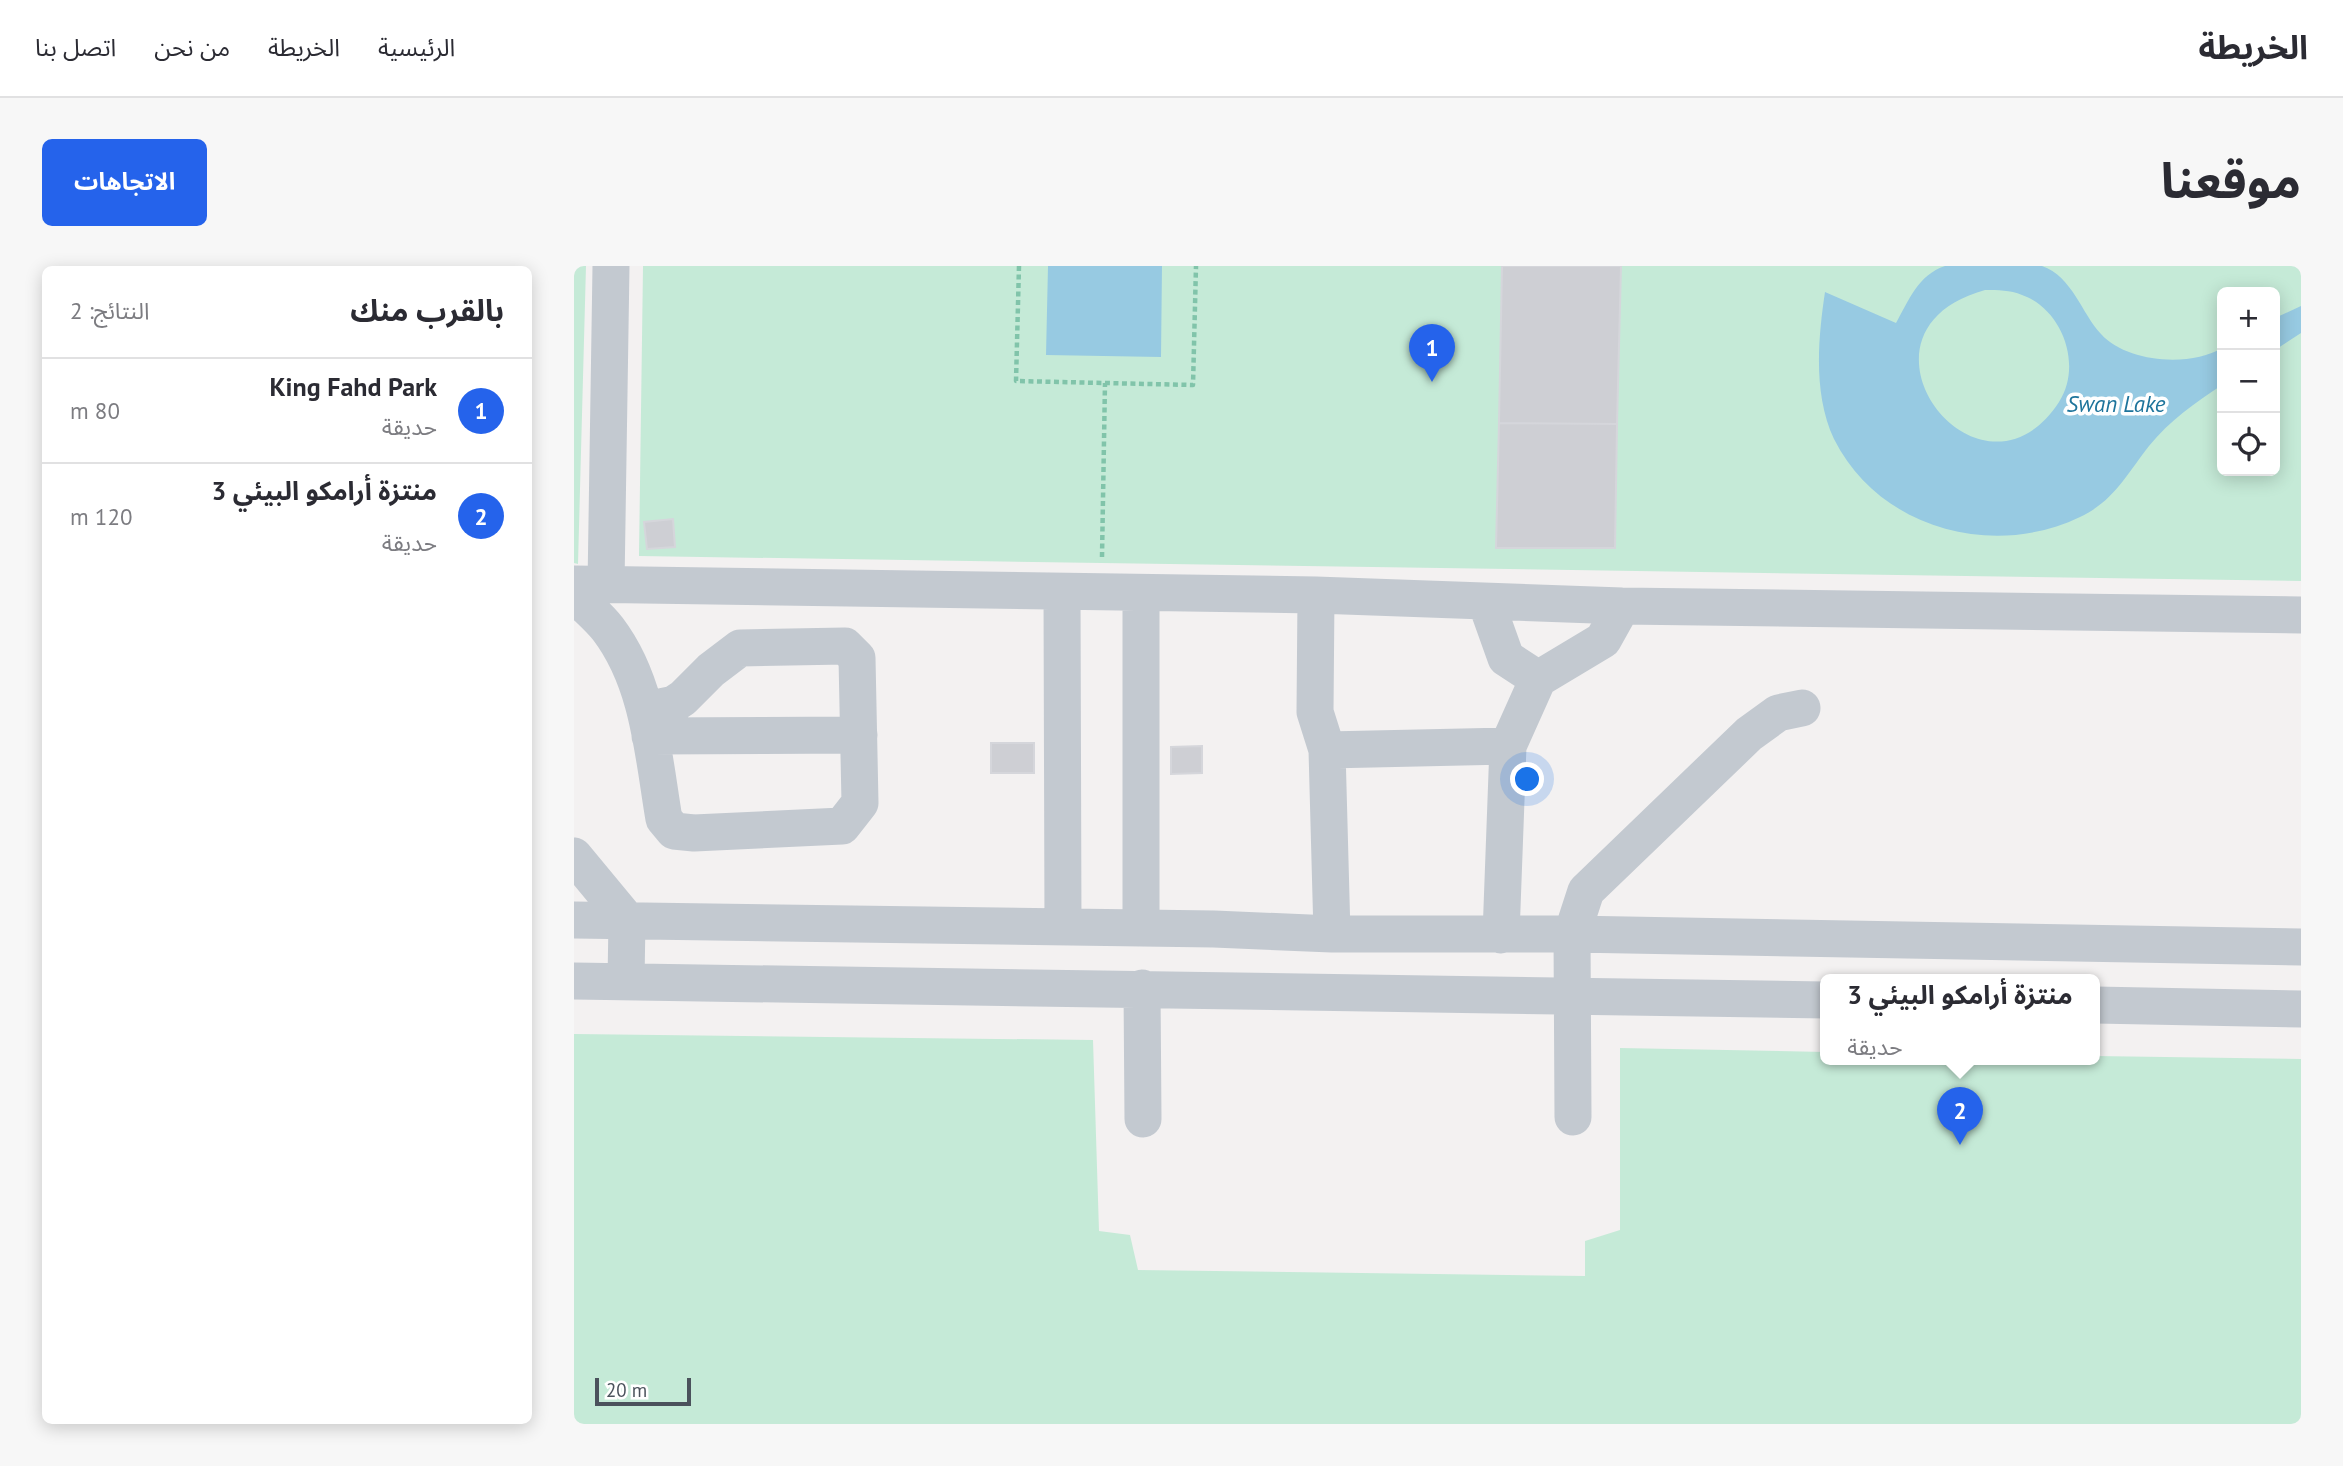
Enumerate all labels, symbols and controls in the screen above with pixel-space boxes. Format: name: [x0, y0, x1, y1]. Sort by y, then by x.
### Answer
text: الخريطة: [2198, 25, 2308, 68]
text: اتصل بنا: [35, 32, 116, 63]
text: من نحن: [154, 32, 230, 63]
text: الخريطة: [268, 32, 340, 63]
text: الرئيسية: [378, 32, 455, 63]
button: الاتجاهات: [42, 139, 207, 226]
text: موقعنا: [2161, 148, 2301, 212]
map controls: [2217, 287, 2280, 476]
button: +: [2217, 287, 2280, 350]
text: بالقرب منك: [350, 290, 504, 329]
text: النتائج: 2: [70, 296, 149, 325]
pin: 1: [1409, 324, 1455, 382]
button: −: [2217, 350, 2280, 413]
text: King Fahd Park: [269, 370, 437, 403]
water label: Swan Lake: [2067, 389, 2166, 418]
text: 80 m: [70, 396, 120, 425]
text: 1: [474, 396, 488, 425]
text: حديقة: [382, 412, 437, 441]
button: locate: [2217, 413, 2280, 476]
text: منتزة أرامكو البيئي 3: [212, 474, 437, 507]
text: 120 m: [70, 502, 132, 531]
text: 2: [474, 502, 488, 531]
text: حديقة: [382, 528, 437, 557]
your location: [1510, 762, 1544, 796]
popup: [1820, 974, 2100, 1065]
text: منتزة أرامكو البيئي 3: [1847, 978, 2073, 1011]
text: حديقة: [1847, 1032, 1903, 1061]
pin: 2: [1937, 1087, 1983, 1145]
scale bar: [595, 1375, 691, 1407]
text: 20 m: [606, 1378, 647, 1402]

